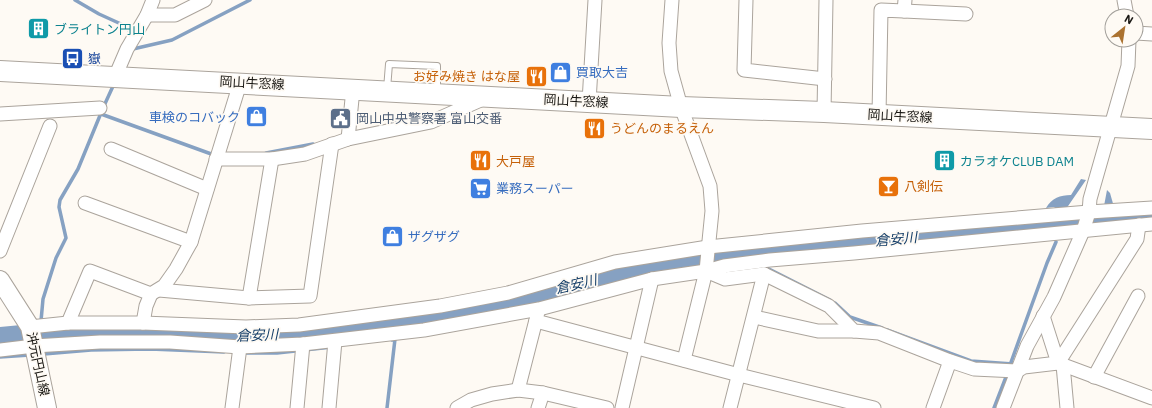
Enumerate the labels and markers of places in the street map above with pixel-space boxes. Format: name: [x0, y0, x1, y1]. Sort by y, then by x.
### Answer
building icon: ブライトン円山: [25, 16, 51, 42]
place label: ブライトン円山: [54, 21, 145, 38]
bus stop icon: 嶽: [59, 45, 85, 71]
place label: 嶽: [88, 50, 101, 67]
shop icon: 買取大吉: [548, 59, 574, 85]
restaurant icon: お好み焼き はな屋: [523, 63, 549, 89]
place label: 買取大吉: [576, 64, 628, 81]
place label: お好み焼き はな屋: [413, 68, 520, 85]
shop icon: 車検のコバック: [243, 104, 269, 130]
public building icon: 岡山中央警察署 富山交番: [327, 105, 353, 131]
place label: 車検のコバック: [149, 109, 240, 126]
place label: 岡山中央警察署 富山交番: [356, 110, 502, 127]
restaurant icon: うどんのまるえん: [581, 115, 607, 141]
place label: うどんのまるえん: [610, 120, 714, 137]
restaurant icon: 大戸屋: [467, 148, 493, 174]
building icon: カラオケCLUB DAM: [931, 148, 957, 174]
place label: 大戸屋: [496, 153, 535, 170]
place label: カラオケCLUB DAM: [960, 153, 1074, 170]
bar icon: 八剣伝: [875, 173, 901, 199]
supermarket icon: 業務スーパー: [467, 175, 493, 201]
place label: 八剣伝: [904, 178, 943, 195]
place label: 業務スーパー: [496, 180, 574, 197]
shop icon: ザグザグ: [379, 223, 405, 249]
place label: ザグザグ: [408, 228, 460, 245]

